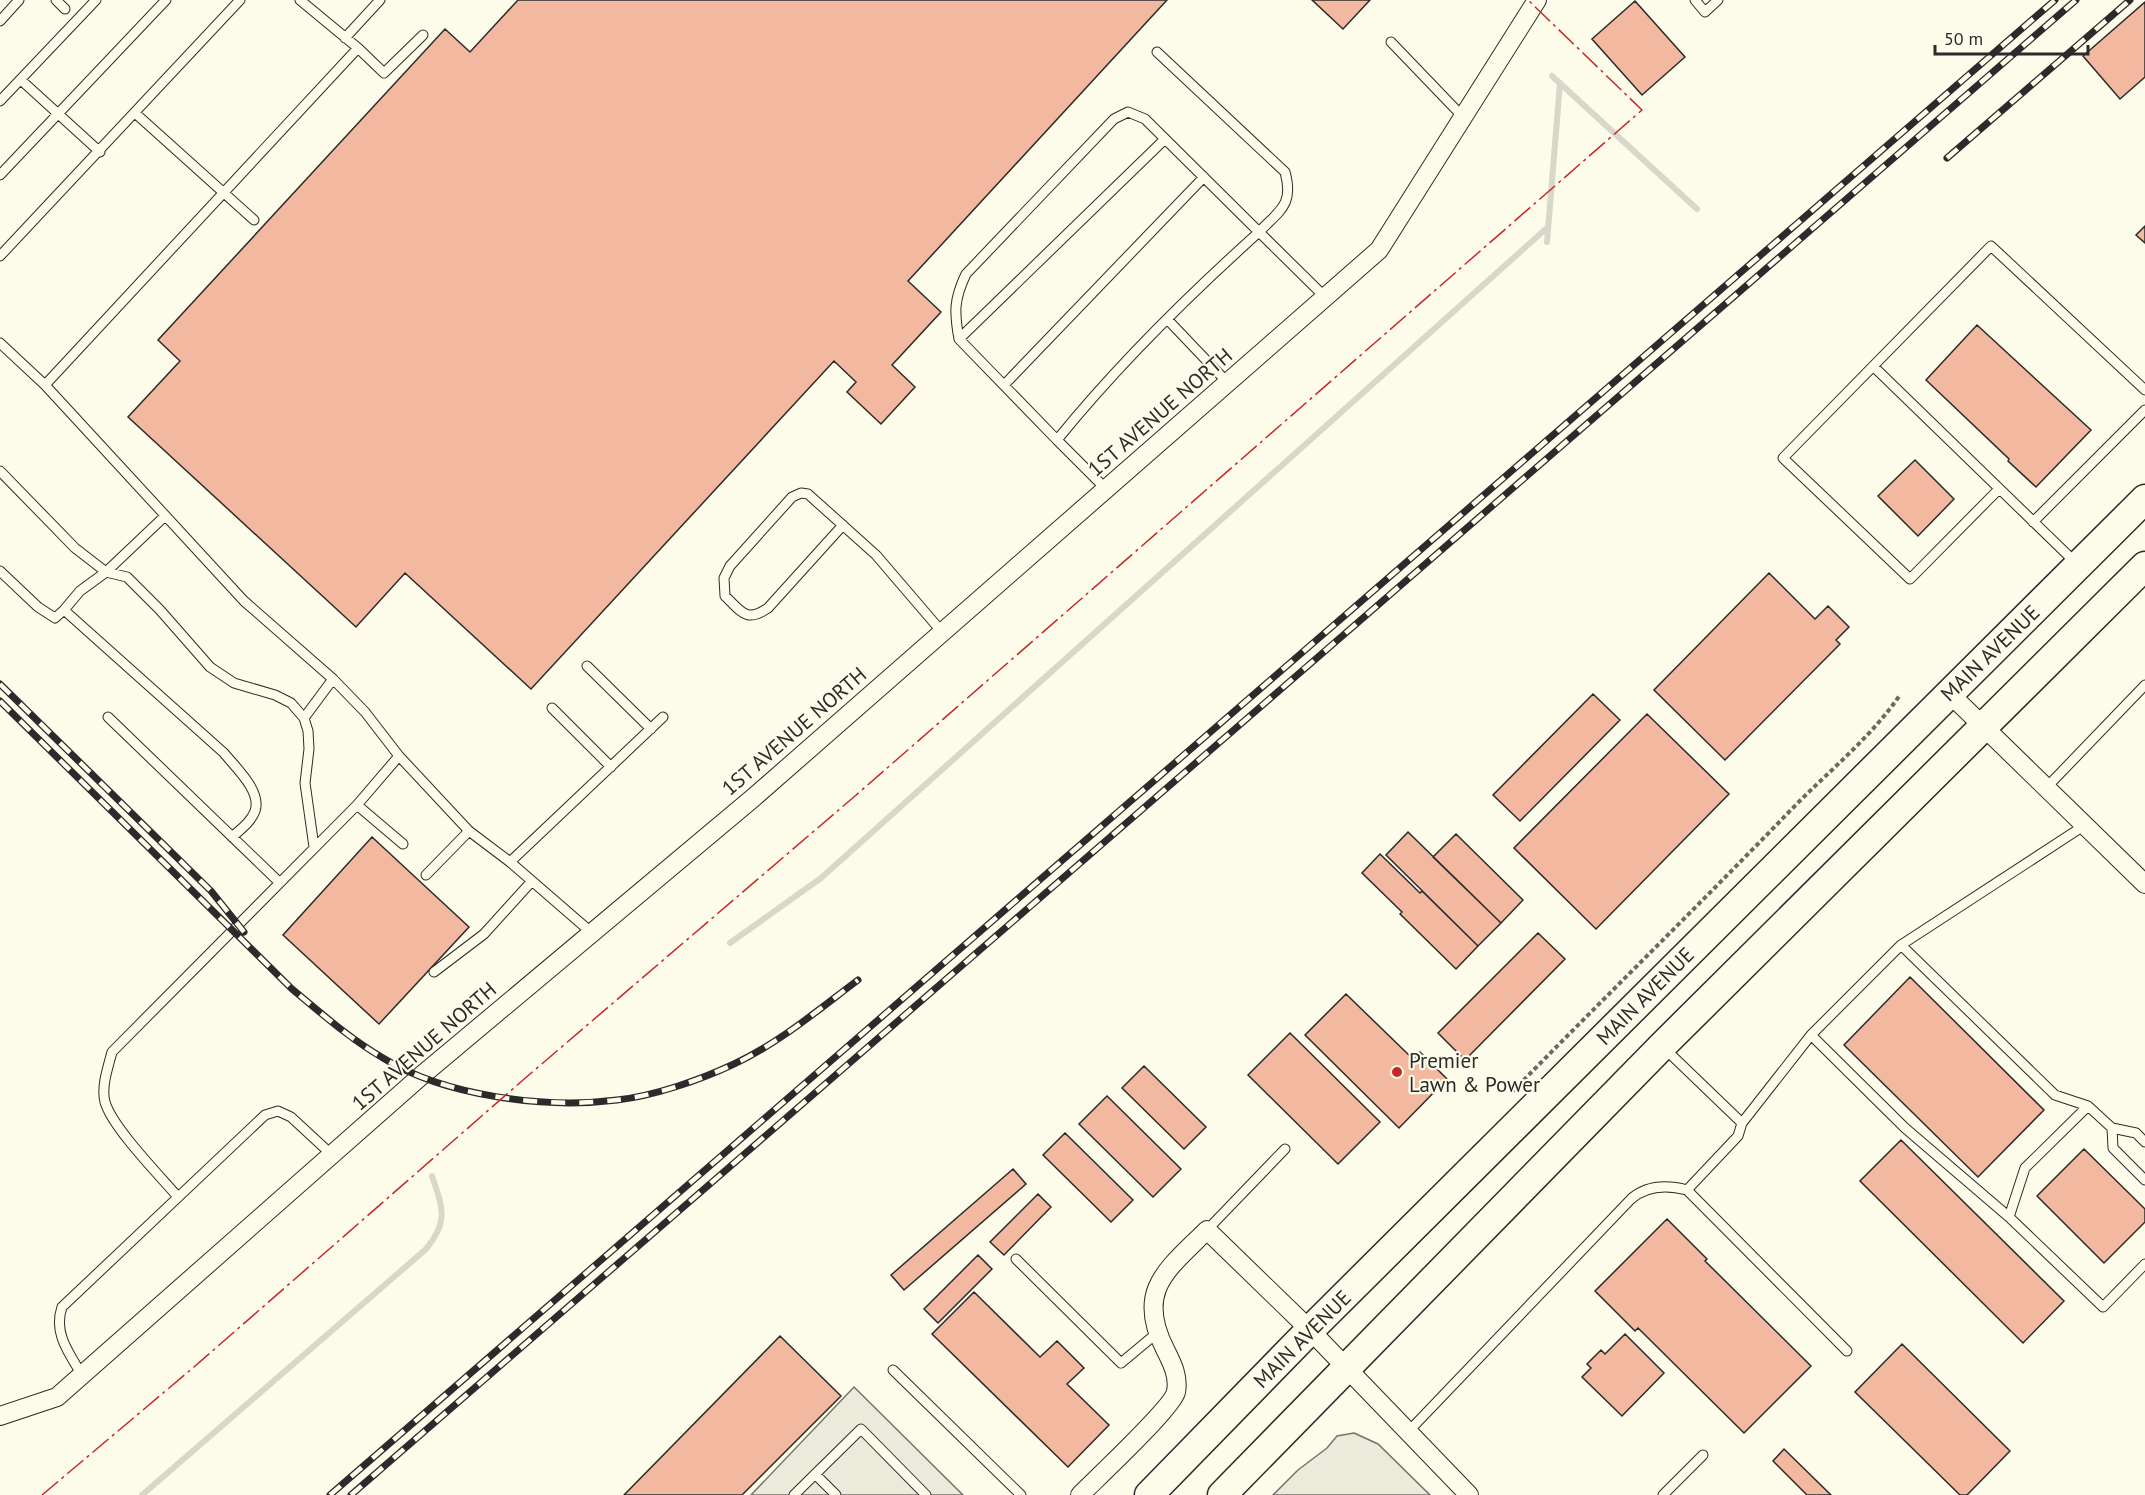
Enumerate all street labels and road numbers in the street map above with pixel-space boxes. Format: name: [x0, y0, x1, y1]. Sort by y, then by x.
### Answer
street label: 1ST AVENUE NORTH: [1082, 342, 1238, 482]
street label: MAIN AVENUE: [1935, 599, 2045, 707]
street label: 1ST AVENUE NORTH: [716, 661, 872, 801]
street label: MAIN AVENUE: [1590, 941, 1700, 1051]
street label: 1ST AVENUE NORTH: [346, 976, 502, 1116]
street label: MAIN AVENUE: [1247, 1284, 1357, 1394]

